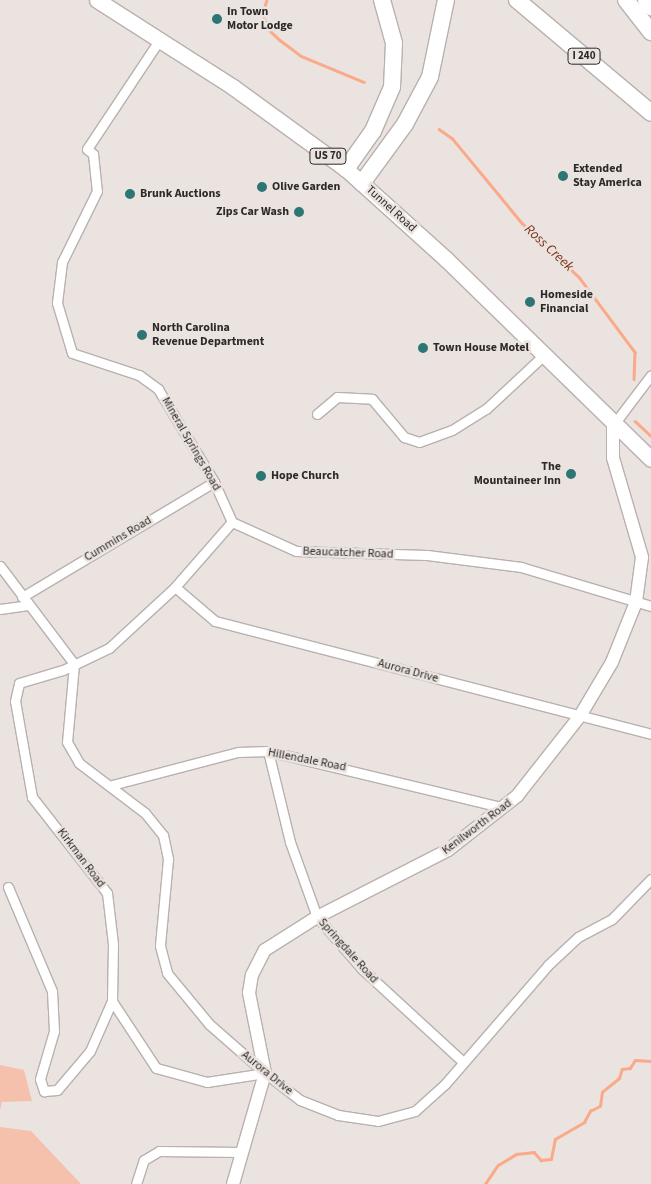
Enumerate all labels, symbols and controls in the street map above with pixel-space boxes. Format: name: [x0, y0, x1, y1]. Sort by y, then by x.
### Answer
place label: In Town Motor Lodge: [227, 5, 293, 33]
marker: In Town Motor Lodge: [211, 13, 223, 25]
road number: I 240: [566, 48, 602, 64]
road number: US 70: [309, 148, 347, 164]
place label: Extended Stay America: [573, 162, 642, 190]
marker: Extended Stay America: [557, 170, 569, 182]
place label: Olive Garden: [272, 180, 340, 194]
marker: Olive Garden: [256, 181, 268, 193]
street label: Tunnel Road: [363, 183, 419, 235]
place label: Brunk Auctions: [140, 187, 221, 201]
marker: Brunk Auctions: [124, 188, 136, 200]
place label: Zips Car Wash: [216, 205, 289, 219]
marker: Zips Car Wash: [293, 206, 305, 218]
water label: Ross Creek: [521, 221, 577, 275]
place label: Homeside Financial: [540, 288, 593, 316]
marker: Homeside Financial: [524, 296, 536, 308]
place label: North Carolina Revenue Department: [152, 321, 264, 349]
marker: North Carolina Revenue Department: [136, 329, 148, 341]
place label: Town House Motel: [433, 341, 529, 355]
marker: Town House Motel: [417, 342, 429, 354]
street label: Mineral Springs Road: [158, 395, 224, 493]
place label: The Mountaineer Inn: [474, 460, 561, 488]
marker: The Mountaineer Inn: [565, 468, 577, 480]
place label: Hope Church: [271, 469, 339, 483]
marker: Hope Church: [255, 470, 267, 482]
street label: Cummins Road: [82, 513, 154, 565]
street label: Beaucatcher Road: [302, 544, 394, 562]
street label: Aurora Drive: [376, 656, 440, 686]
street label: Hillendale Road: [267, 745, 347, 775]
street label: Kenilworth Road: [439, 796, 515, 858]
street label: Kirkman Road: [54, 825, 108, 891]
street label: Springdale Road: [315, 916, 381, 986]
street label: Aurora Drive: [238, 1048, 296, 1098]

